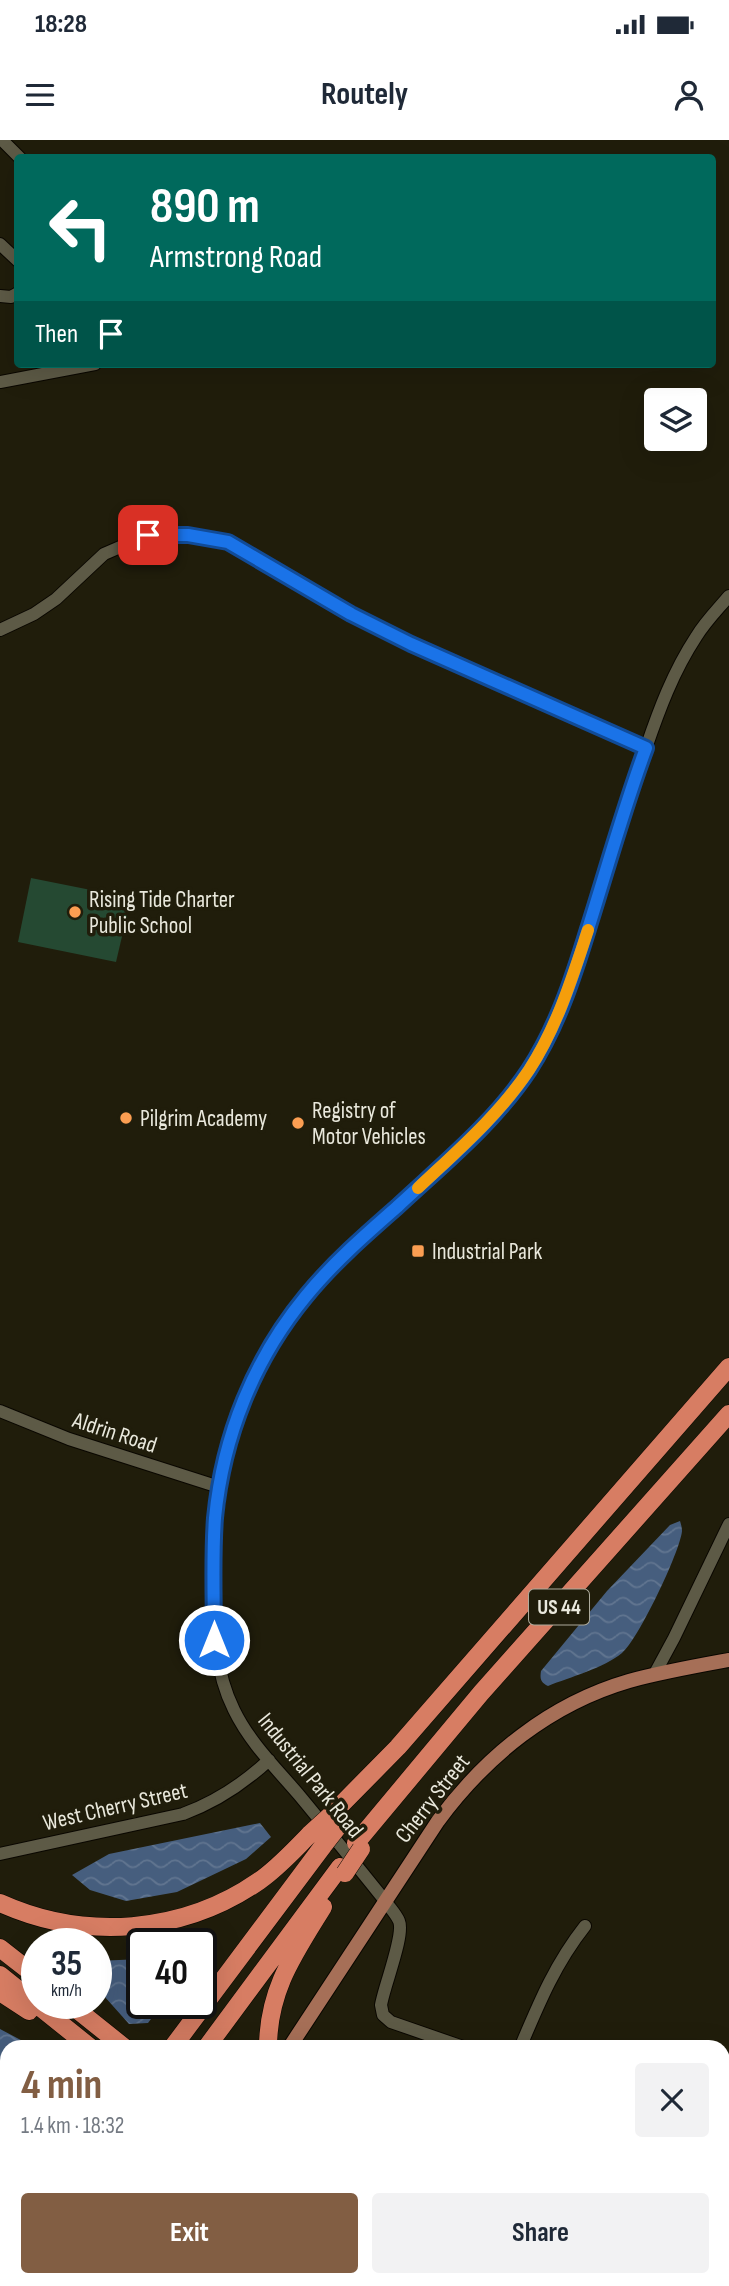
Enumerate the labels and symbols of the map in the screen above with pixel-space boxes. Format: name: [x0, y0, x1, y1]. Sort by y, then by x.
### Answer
pin: [118, 505, 178, 565]
place label: Rising Tide Charter Public School: [89, 886, 235, 940]
marker: Rising Tide Charter Public School: [67, 904, 83, 920]
place label: Registry of Motor Vehicles: [312, 1097, 426, 1151]
place label: Pilgrim Academy: [140, 1105, 267, 1133]
marker: Pilgrim Academy: [118, 1110, 134, 1126]
marker: Registry of Motor Vehicles: [290, 1115, 306, 1131]
place label: Industrial Park: [432, 1238, 542, 1266]
marker: Industrial Park: [410, 1243, 426, 1259]
street label: Aldrin Road: [68, 1406, 160, 1460]
road number: US 44: [529, 1590, 589, 1624]
position arrow: [177, 1603, 251, 1677]
street label: Industrial Park Road: [251, 1708, 369, 1844]
street label: Cherry Street: [390, 1749, 476, 1848]
street label: West Cherry Street: [40, 1777, 190, 1837]
speed limit sign: 40: [126, 1928, 217, 2019]

